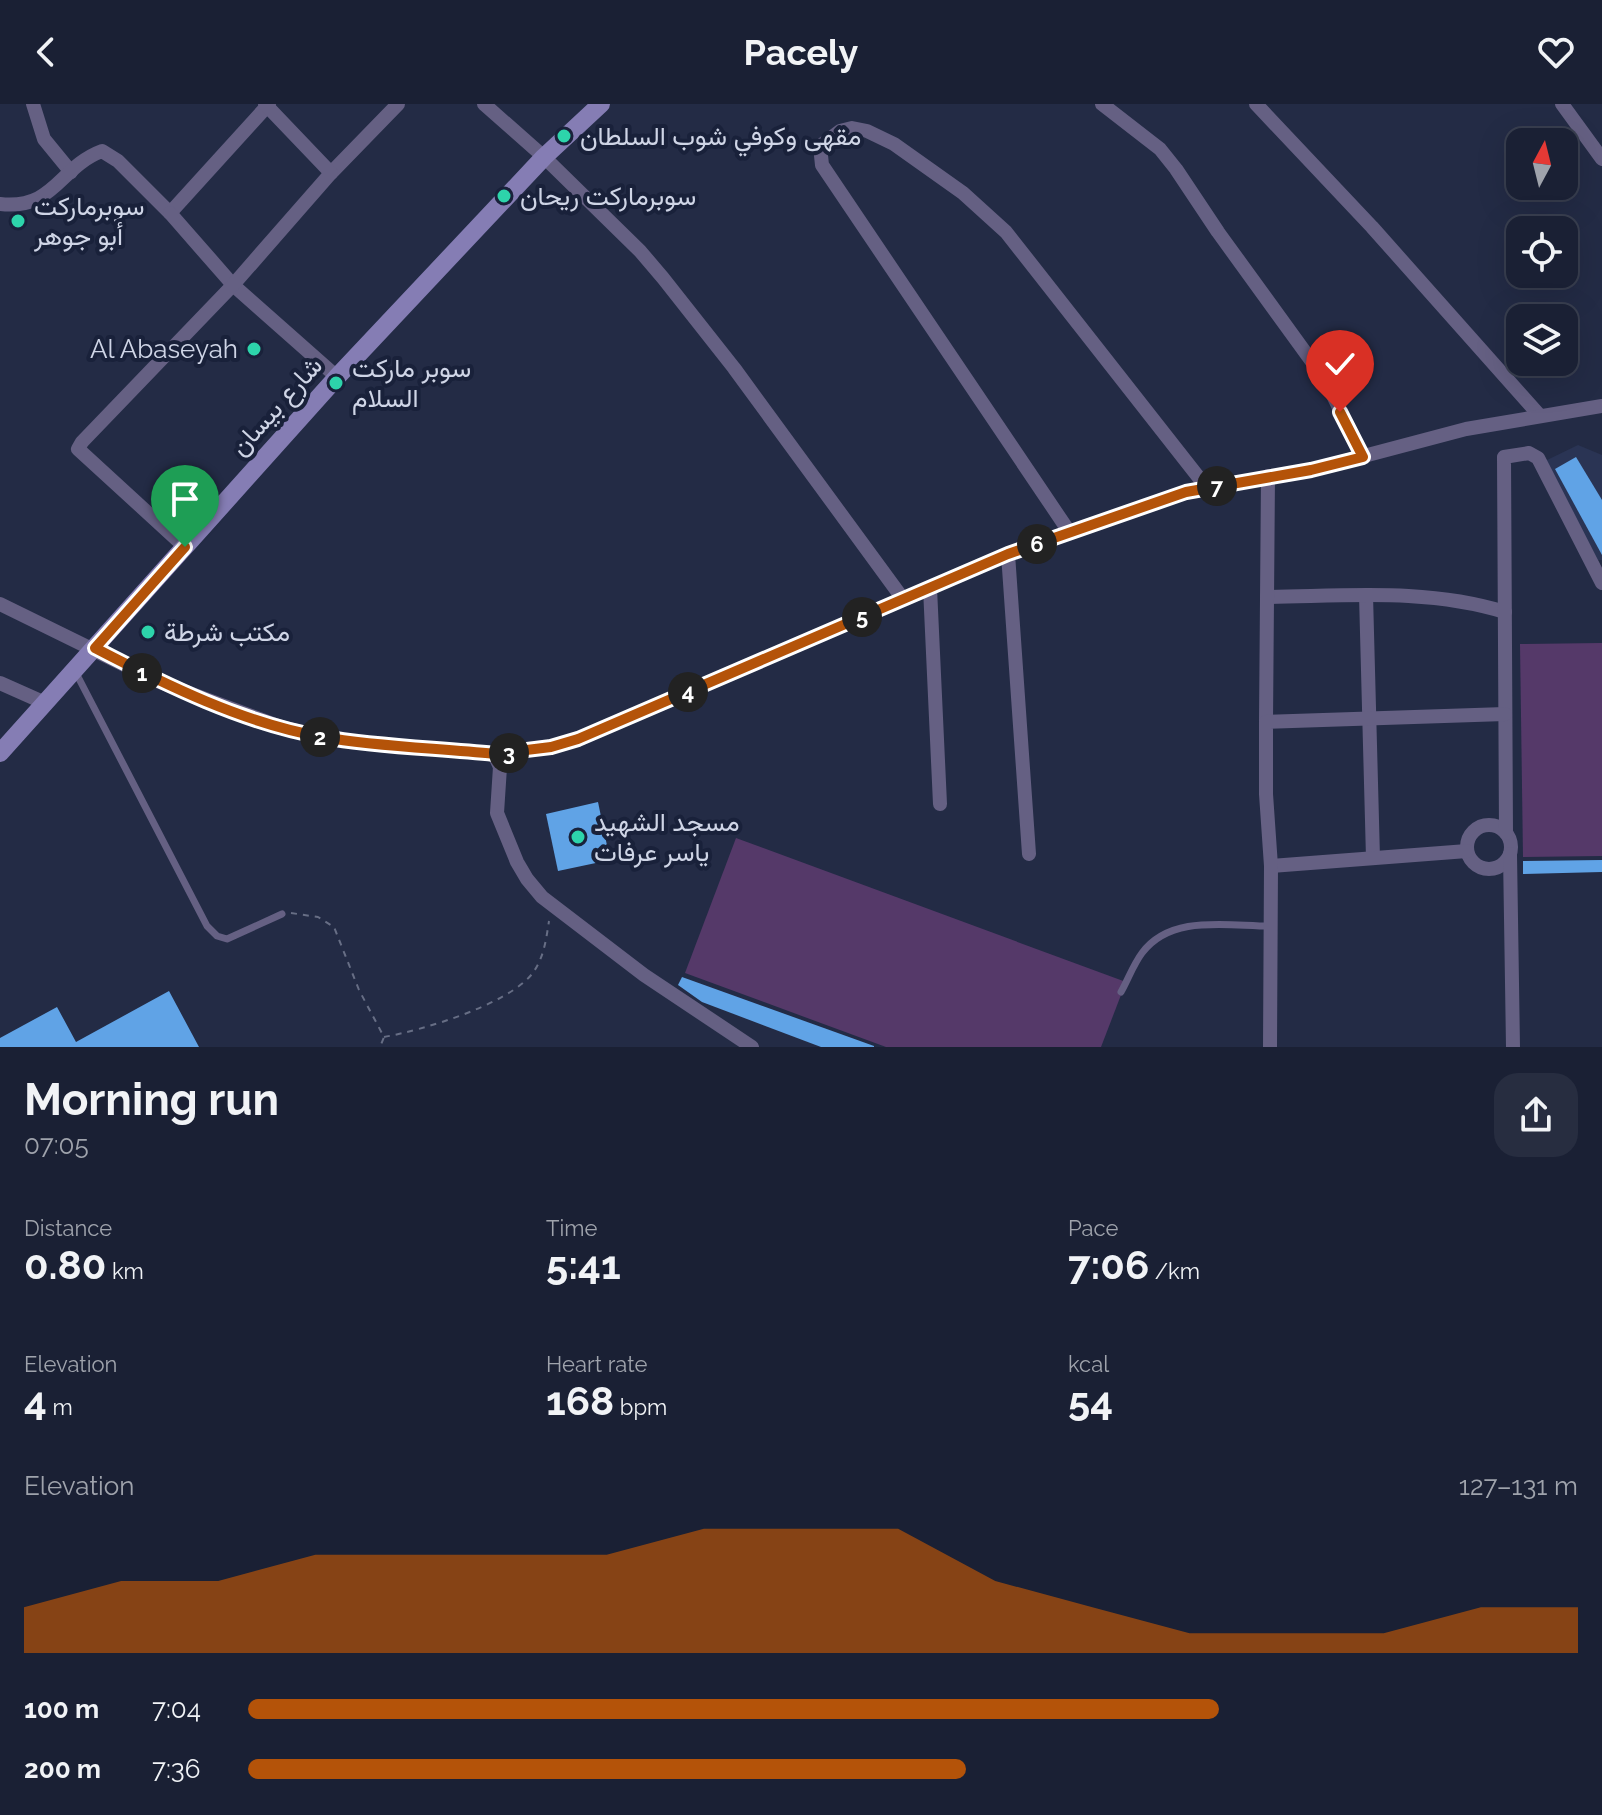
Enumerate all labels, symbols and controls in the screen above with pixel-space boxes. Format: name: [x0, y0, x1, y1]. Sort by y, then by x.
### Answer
icon: back: [24, 30, 68, 74]
icon: heart: [1534, 30, 1578, 74]
text: Pacely: [744, 31, 858, 73]
place label: مقهى وكوفي شوب السلطان: [580, 121, 861, 157]
marker: مقهى وكوفي شوب السلطان: [555, 127, 573, 145]
north arrow: [1506, 128, 1578, 200]
map controls: [1506, 128, 1578, 376]
place label: سوبرماركت ريحان: [520, 181, 696, 212]
marker: سوبرماركت ريحان: [495, 187, 513, 205]
place label: سوبرماركت أبو جوهر: [33, 191, 145, 252]
marker: سوبرماركت أبو جوهر: [9, 212, 27, 230]
button: locate: [1506, 216, 1578, 288]
button: layers: [1506, 304, 1578, 376]
pin: [1306, 330, 1374, 412]
place label: Al Abaseyah: [90, 334, 238, 364]
marker: Al Abaseyah: [245, 340, 263, 358]
icon: check: [1318, 342, 1362, 386]
street label: شارع بيسان: [224, 350, 330, 464]
place label: سوبر ماركت السلام: [352, 353, 471, 415]
marker: سوبر ماركت السلام: [327, 374, 345, 392]
pin: [151, 465, 219, 547]
pin: 7: [1197, 466, 1237, 506]
text: 7: [1211, 473, 1223, 499]
icon: arrive: [163, 477, 207, 521]
pin: 6: [1017, 524, 1057, 564]
text: 6: [1030, 531, 1044, 557]
pin: 5: [842, 597, 882, 637]
text: 5: [856, 604, 868, 630]
place label: مكتب شرطة: [164, 617, 290, 648]
marker: مكتب شرطة: [139, 623, 157, 641]
pin: 1: [122, 653, 162, 693]
text: 1: [137, 660, 147, 686]
pin: 4: [668, 672, 708, 712]
text: 4: [682, 679, 694, 705]
pin: 2: [300, 717, 340, 757]
text: 2: [314, 724, 326, 750]
pin: 3: [489, 733, 529, 773]
text: 3: [503, 740, 515, 766]
place label: مسجد الشهيد ياسر عرفات: [594, 807, 740, 868]
marker: مسجد الشهيد ياسر عرفات: [569, 828, 587, 846]
button: share: [1494, 1073, 1578, 1157]
text: Morning run: [24, 1074, 279, 1125]
text: 07:05: [24, 1130, 89, 1160]
text: Distance: [24, 1215, 112, 1241]
text: Time: [546, 1215, 597, 1241]
text: Pace: [1068, 1215, 1118, 1241]
text: 0.80: [24, 1241, 106, 1288]
text: 5:41: [546, 1241, 621, 1288]
text: 7:06: [1068, 1241, 1149, 1288]
text: km: [106, 1258, 144, 1284]
text: /km: [1149, 1258, 1200, 1284]
text: Elevation: [24, 1351, 117, 1377]
text: Heart rate: [546, 1351, 647, 1377]
text: kcal: [1068, 1351, 1109, 1377]
text: 4: [24, 1377, 47, 1424]
text: 168: [546, 1377, 614, 1424]
text: 54: [1068, 1377, 1113, 1424]
text: m: [47, 1394, 73, 1420]
text: bpm: [614, 1394, 667, 1420]
text: Elevation: [24, 1471, 134, 1501]
text: 127–131 m: [1459, 1471, 1578, 1501]
text: 100 m: [24, 1694, 99, 1724]
text: 7:04: [152, 1694, 201, 1724]
text: 200 m: [24, 1754, 101, 1784]
text: 7:36: [152, 1754, 200, 1784]

